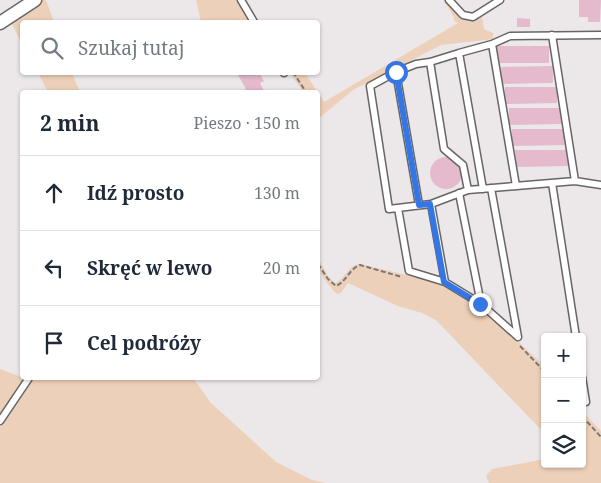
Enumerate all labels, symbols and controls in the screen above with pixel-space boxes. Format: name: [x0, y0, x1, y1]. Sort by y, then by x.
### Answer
search box: [20, 20, 320, 75]
icon: search: [38, 34, 66, 62]
text: Szukaj tutaj: [78, 35, 184, 61]
route start: [385, 61, 408, 84]
text: 2 min: [40, 109, 99, 137]
text: Pieszo · 150 m: [194, 112, 300, 134]
icon: ahead: [40, 179, 68, 207]
text: Idź prosto: [87, 180, 184, 206]
text: 130 m: [254, 182, 300, 204]
icon: left: [40, 254, 68, 282]
text: Skręć w lewo: [87, 255, 213, 281]
text: 20 m: [263, 257, 300, 279]
route end: [469, 293, 492, 316]
icon: arrive: [40, 329, 68, 357]
text: Cel podróży: [87, 330, 201, 356]
map controls: [541, 333, 586, 468]
button: +: [541, 333, 586, 378]
button: −: [541, 378, 586, 423]
button: layers: [541, 423, 586, 468]

